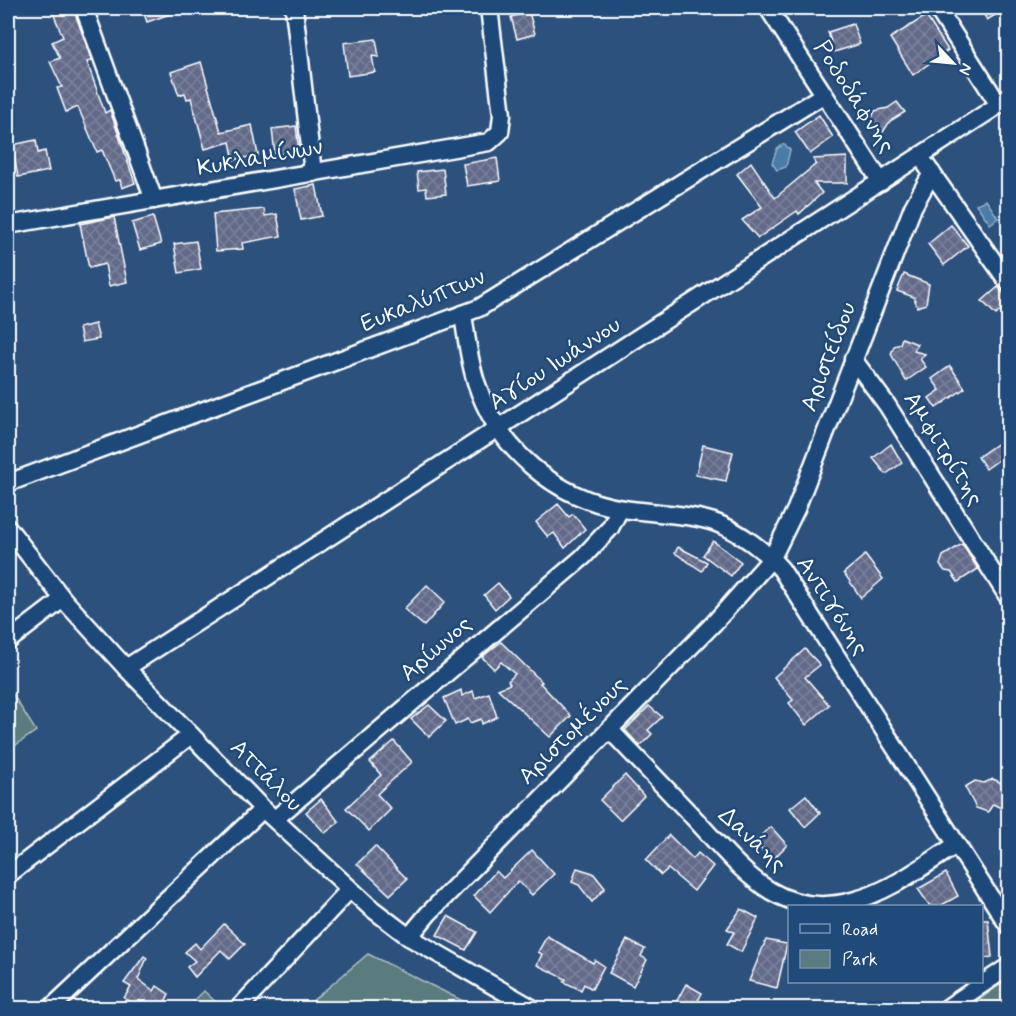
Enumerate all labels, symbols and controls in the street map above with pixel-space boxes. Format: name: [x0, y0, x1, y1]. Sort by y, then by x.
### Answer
north arrow: [923, 33, 983, 93]
street label: Ροδοδάφνης: [806, 35, 902, 159]
text: N: [953, 60, 977, 78]
street label: Κυκλαμίνων: [195, 132, 325, 184]
street label: Ευκαλύπτων: [356, 262, 490, 340]
street label: Αριστείδου: [794, 298, 864, 416]
street label: Αγίου Ιωάννου: [483, 310, 627, 418]
street label: Αμφιτρίτης: [896, 386, 990, 512]
street label: Αντιγόνης: [789, 551, 875, 661]
street label: Αρίωνος: [394, 609, 478, 689]
street label: Αριστομένους: [511, 669, 634, 792]
street label: Αττάλου: [223, 733, 309, 819]
street label: Δανάης: [711, 800, 793, 880]
legend: [788, 905, 983, 983]
text: Road: [842, 918, 878, 942]
text: Park: [842, 948, 878, 972]

